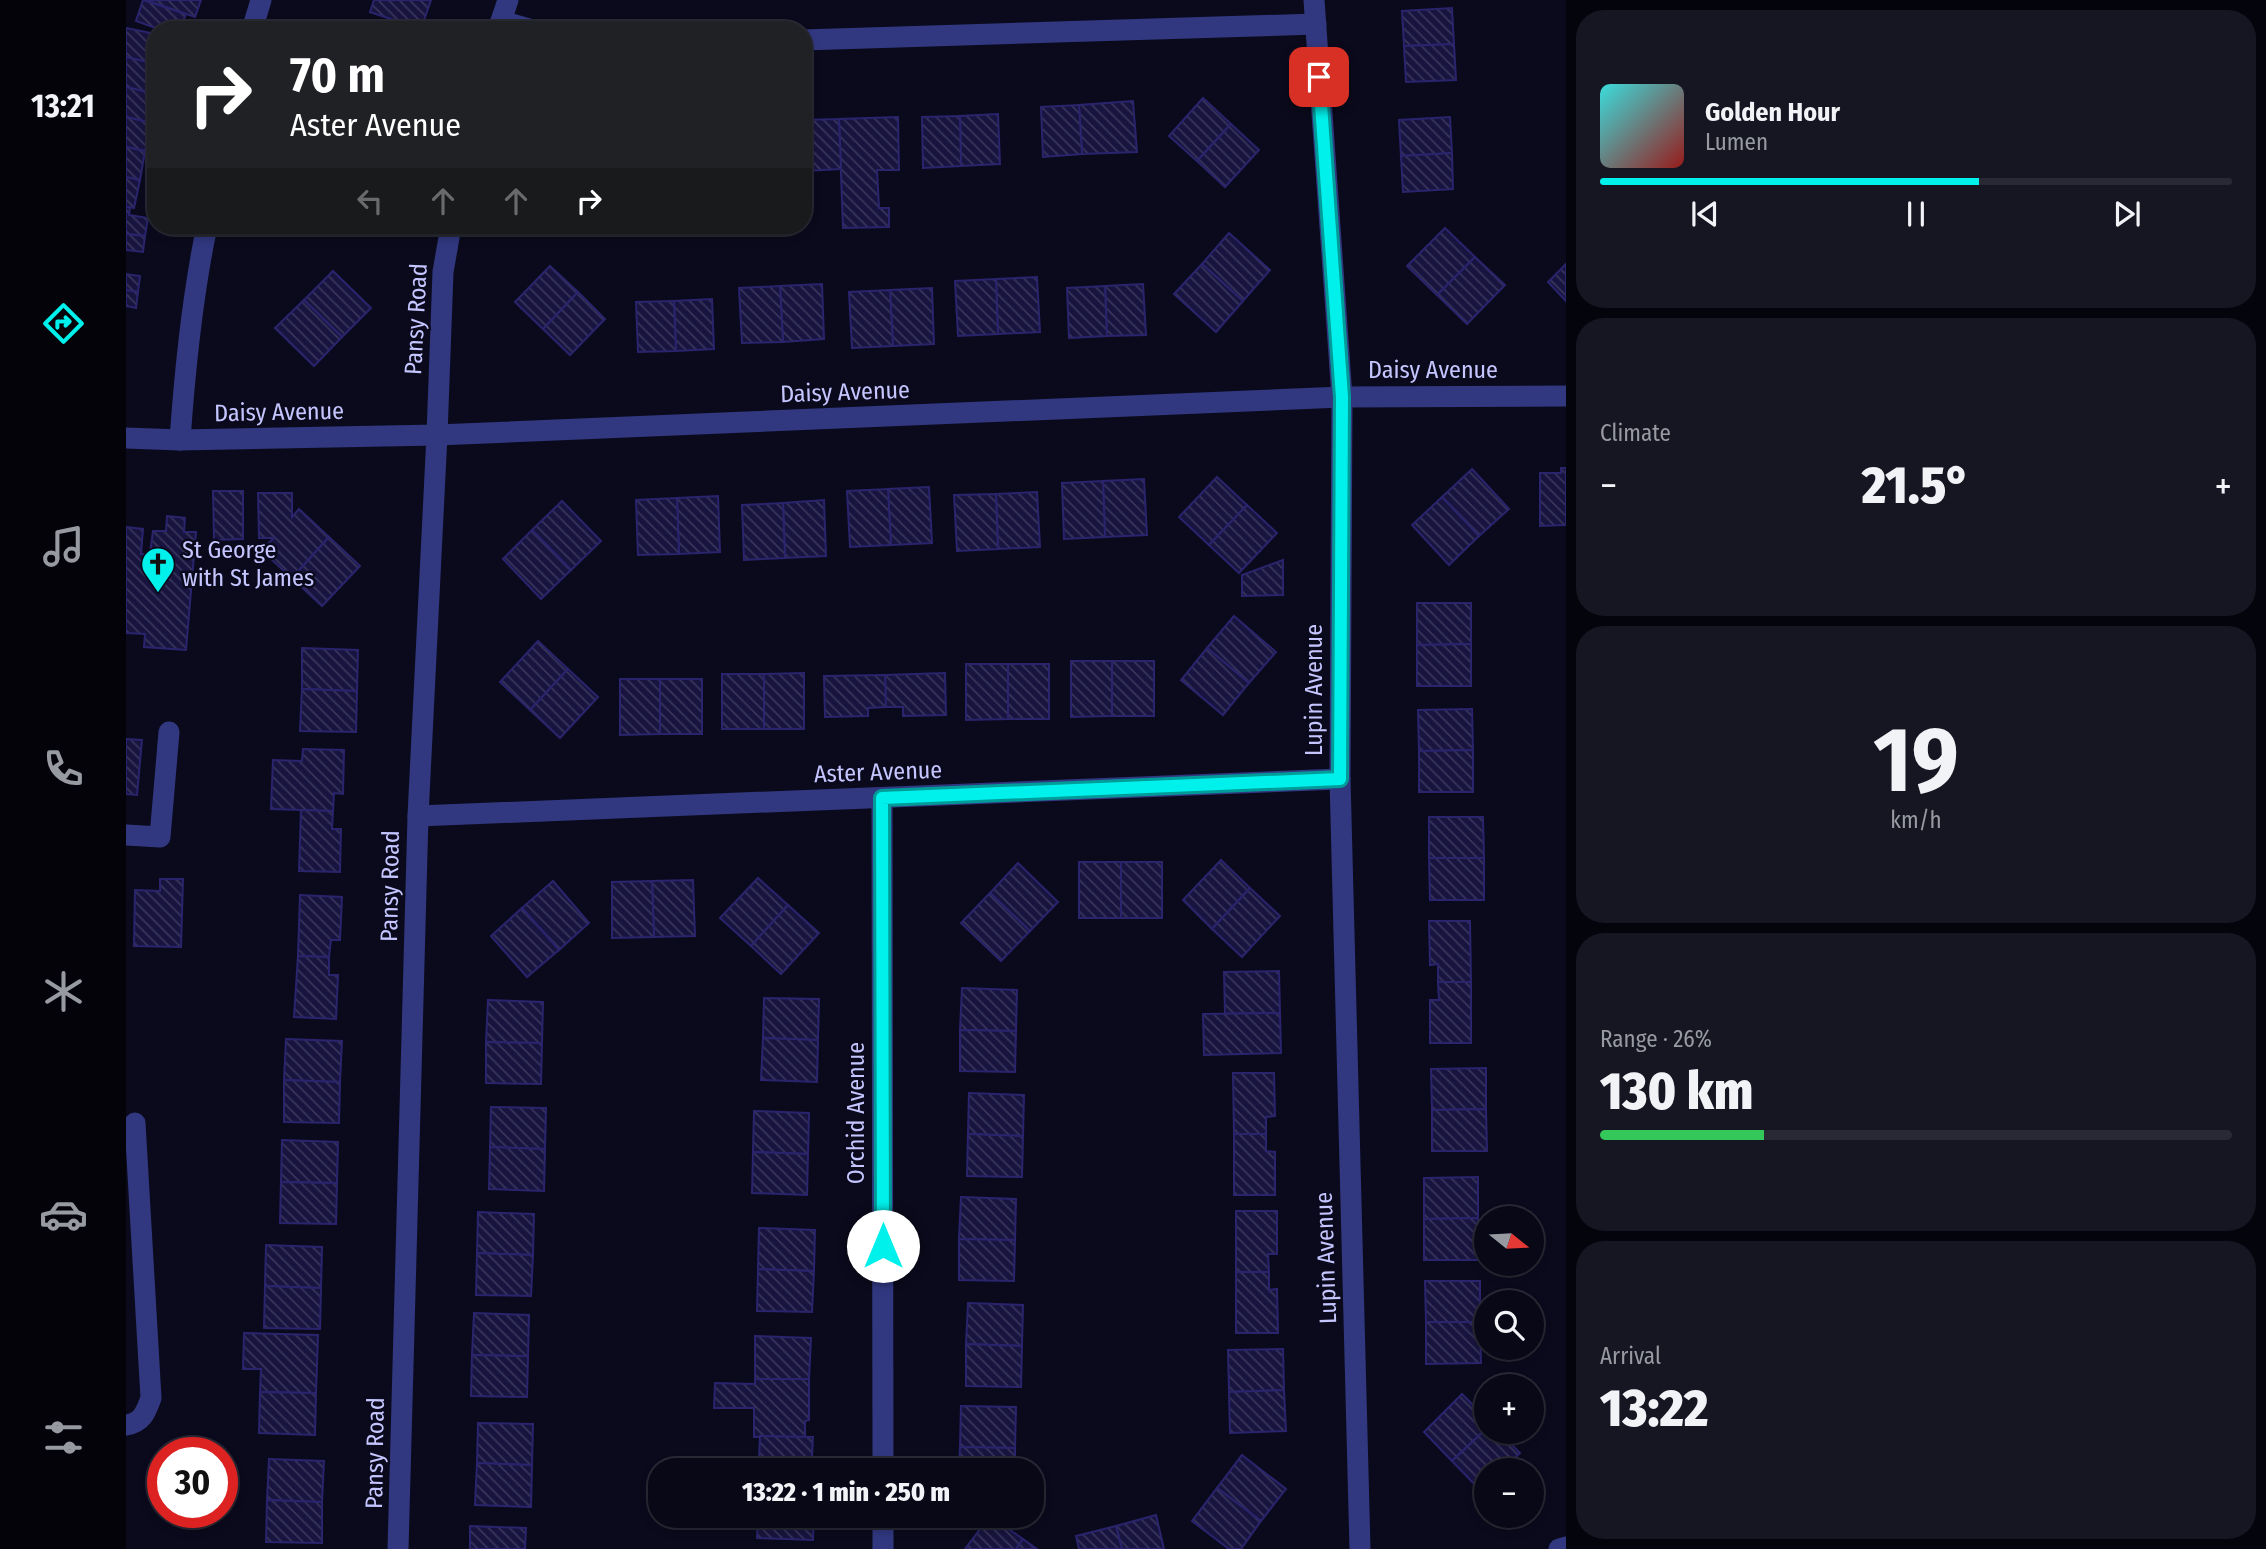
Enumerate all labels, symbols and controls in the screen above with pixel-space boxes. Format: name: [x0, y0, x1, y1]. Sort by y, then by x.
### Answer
text: 70 m: [290, 46, 385, 105]
pin: [1289, 47, 1349, 107]
icon: right: [175, 49, 266, 140]
icon: arrive: [1300, 58, 1338, 96]
text: 13:21: [31, 87, 95, 125]
text: Golden Hour: [1705, 97, 1840, 128]
text: Aster Avenue: [290, 106, 461, 144]
text: Lumen: [1705, 128, 1768, 156]
icon: left: [351, 182, 389, 220]
icon: ahead: [424, 182, 462, 220]
icon: ahead: [497, 182, 535, 220]
icon: right: [570, 182, 608, 220]
icon: previous: [1686, 195, 1724, 233]
icon: pause: [1897, 195, 1935, 233]
icon: next: [2108, 195, 2146, 233]
street label: Pansy Road: [399, 262, 433, 376]
icon: directions: [39, 299, 88, 348]
street label: Daisy Avenue: [1368, 356, 1498, 384]
street label: Daisy Avenue: [780, 376, 910, 408]
street label: Daisy Avenue: [214, 397, 344, 427]
text: Climate: [1600, 419, 1671, 447]
text: 21.5°: [1862, 454, 1970, 517]
text: −: [1600, 463, 1617, 509]
text: +: [2215, 463, 2232, 509]
icon: music: [39, 522, 88, 571]
place label: St George with St James: [182, 536, 314, 592]
church icon: St George with St James: [139, 545, 177, 594]
street label: Lupin Avenue: [1300, 624, 1328, 756]
text: 19: [1873, 706, 1959, 815]
icon: phone: [39, 744, 88, 793]
street label: Aster Avenue: [813, 756, 943, 788]
text: km/h: [1890, 806, 1942, 834]
street label: Pansy Road: [375, 830, 405, 942]
icon: climate: [39, 967, 88, 1016]
text: Range · 26%: [1600, 1025, 1712, 1053]
street label: Orchid Avenue: [842, 1042, 870, 1184]
text: 130 km: [1600, 1060, 1753, 1123]
icon: car: [39, 1190, 88, 1239]
street label: Lupin Avenue: [1310, 1192, 1342, 1324]
north arrow: [1474, 1206, 1544, 1276]
map controls: [1474, 1206, 1544, 1528]
position arrow: [846, 1209, 920, 1283]
button: search: [1474, 1290, 1544, 1360]
text: Arrival: [1600, 1342, 1661, 1370]
button: +: [1474, 1374, 1544, 1444]
text: 13:22: [1600, 1377, 1708, 1440]
street label: Pansy Road: [360, 1397, 390, 1509]
icon: filters: [39, 1413, 88, 1462]
speed limit sign: 30: [147, 1437, 238, 1528]
button: −: [1474, 1458, 1544, 1528]
text: 13:22 · 1 min · 250 m: [742, 1477, 950, 1508]

